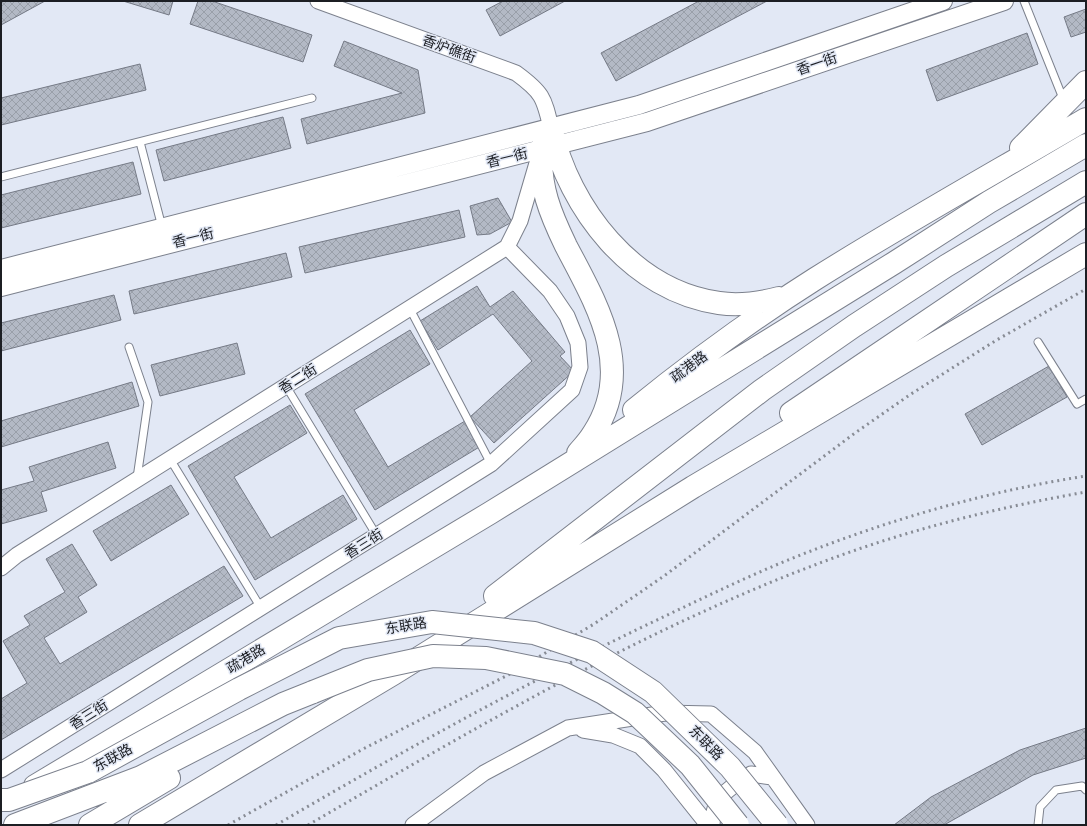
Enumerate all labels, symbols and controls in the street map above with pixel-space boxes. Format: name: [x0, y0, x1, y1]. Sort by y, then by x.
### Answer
street label: 香炉礁街: [419, 30, 479, 68]
street label: 香一街: [794, 48, 840, 80]
street label: 香一街: [484, 144, 530, 172]
street label: 香一街: [170, 224, 216, 252]
street label: 疏港路: [667, 347, 711, 387]
street label: 香二街: [275, 360, 321, 398]
street label: 香三街: [341, 525, 387, 563]
street label: 东联路: [384, 613, 428, 639]
street label: 疏港路: [223, 640, 269, 678]
street label: 香三街: [66, 696, 112, 734]
street label: 东联路: [684, 721, 728, 765]
street label: 东联路: [90, 740, 136, 776]

